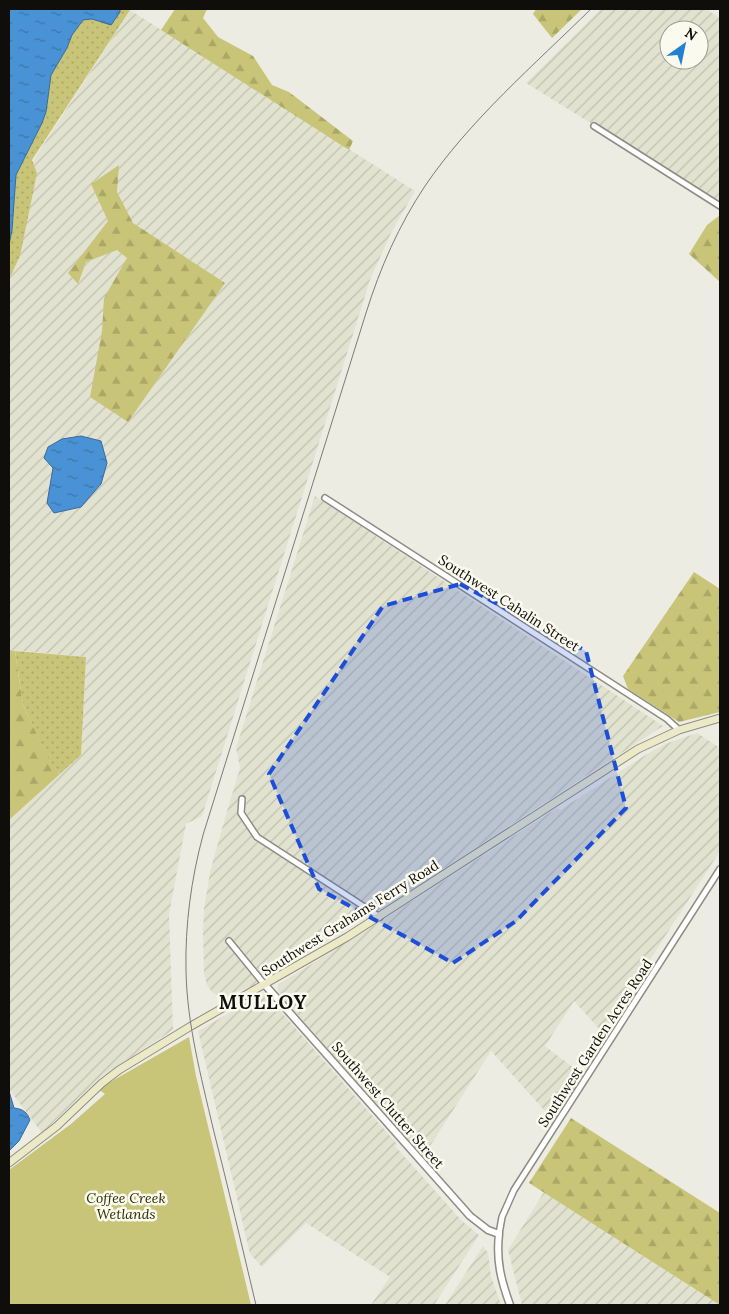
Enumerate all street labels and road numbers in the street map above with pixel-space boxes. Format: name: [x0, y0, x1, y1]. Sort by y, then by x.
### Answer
street label: Southwest Cahalin Street: [435, 551, 583, 656]
street label: Southwest Grahams Ferry Road: [258, 856, 442, 980]
street label: Southwest Garden Acres Road: [534, 956, 656, 1130]
street label: Southwest Clutter Street: [328, 1038, 448, 1173]

